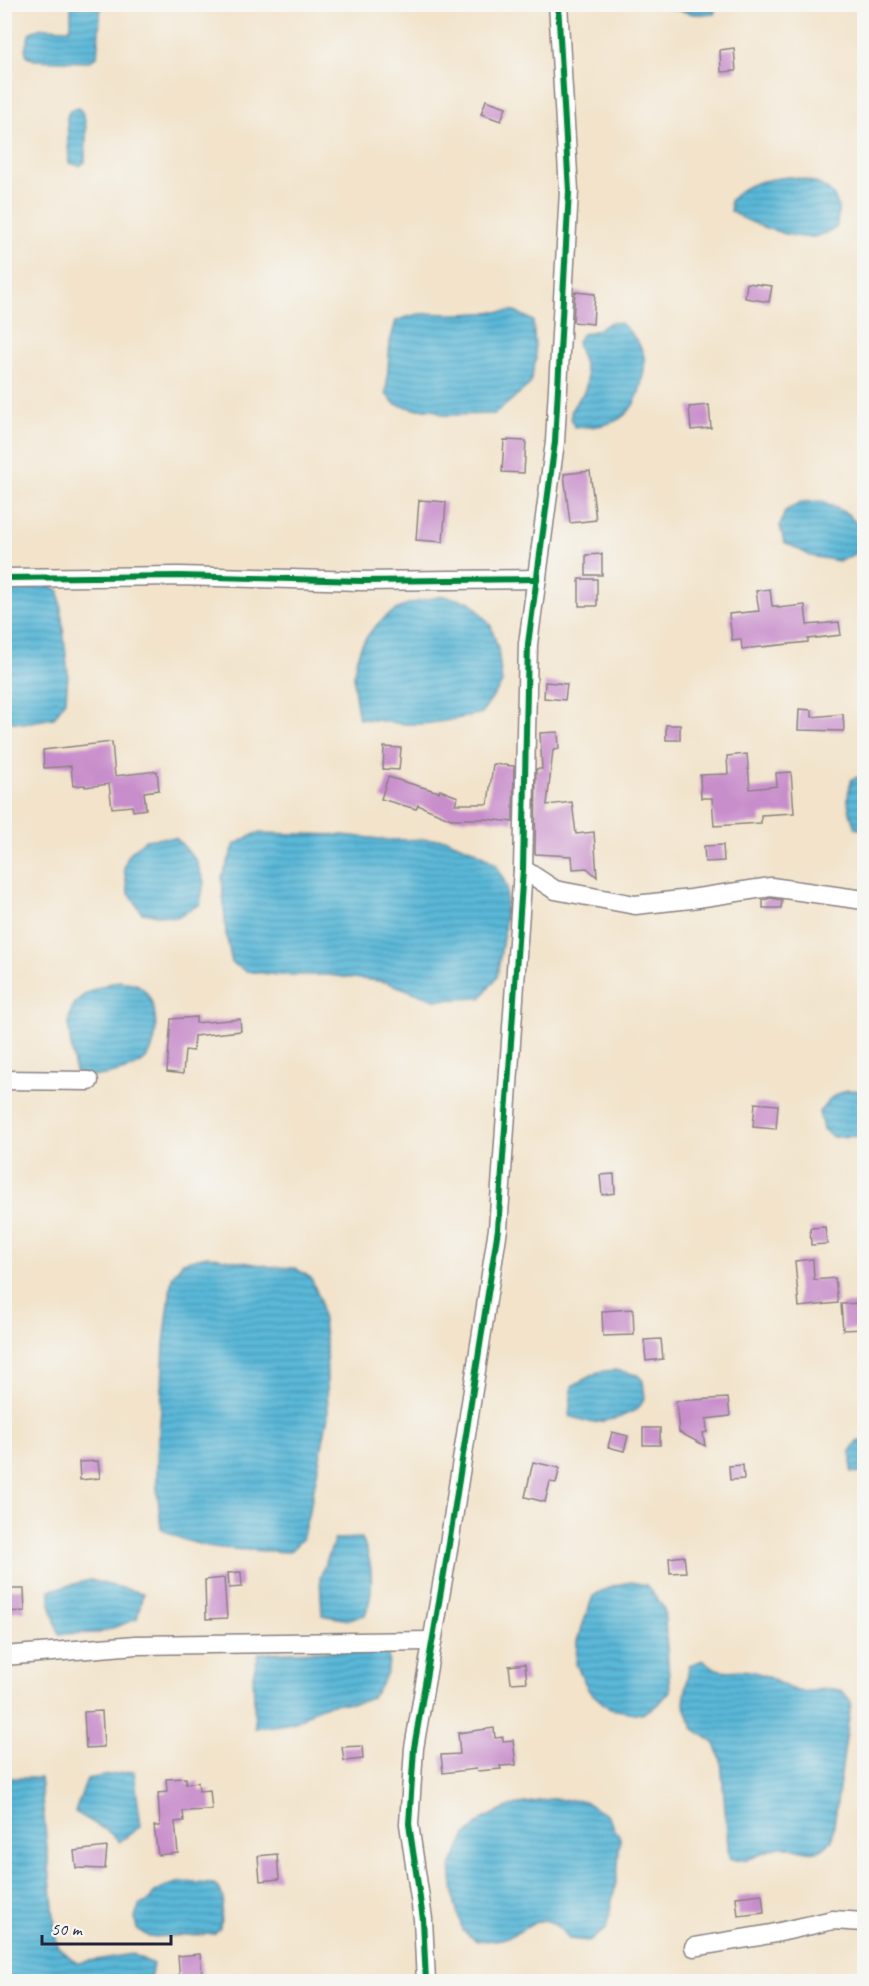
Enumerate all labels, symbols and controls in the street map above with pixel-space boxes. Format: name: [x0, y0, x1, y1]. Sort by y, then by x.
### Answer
scale bar: [42, 1908, 171, 1946]
text: 50 m: [51, 1918, 84, 1940]

